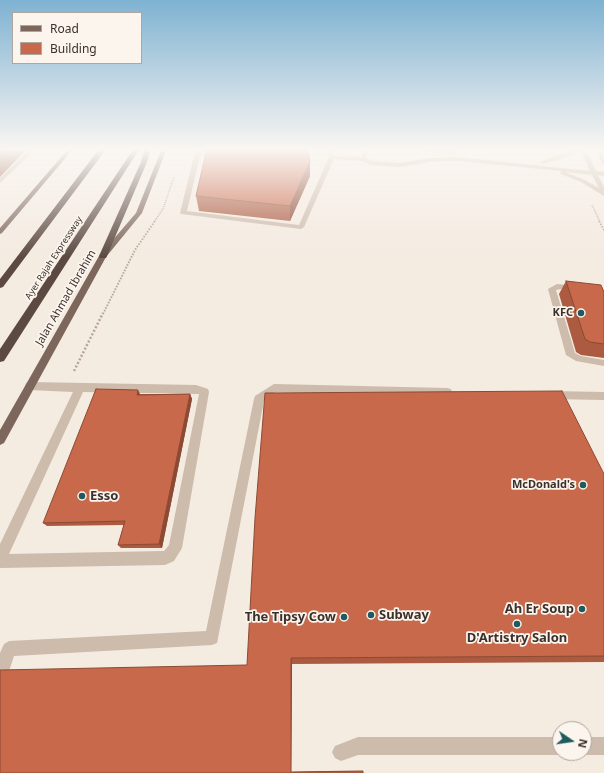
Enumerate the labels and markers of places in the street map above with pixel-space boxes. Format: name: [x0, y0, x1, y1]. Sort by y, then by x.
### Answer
place label: KFC: [553, 306, 573, 320]
marker: KFC: [576, 308, 586, 318]
place label: McDonald's: [512, 478, 575, 492]
marker: McDonald's: [578, 480, 588, 490]
place label: Esso: [90, 488, 118, 504]
marker: Esso: [77, 491, 87, 501]
place label: Ah Er Soup: [505, 601, 574, 617]
marker: Ah Er Soup: [577, 604, 587, 614]
place label: Subway: [379, 607, 429, 623]
place label: The Tipsy Cow: [245, 609, 336, 625]
marker: Subway: [366, 610, 376, 620]
marker: The Tipsy Cow: [339, 612, 349, 622]
marker: D'Artistry Salon: [512, 619, 522, 629]
place label: D'Artistry Salon: [467, 630, 567, 646]

